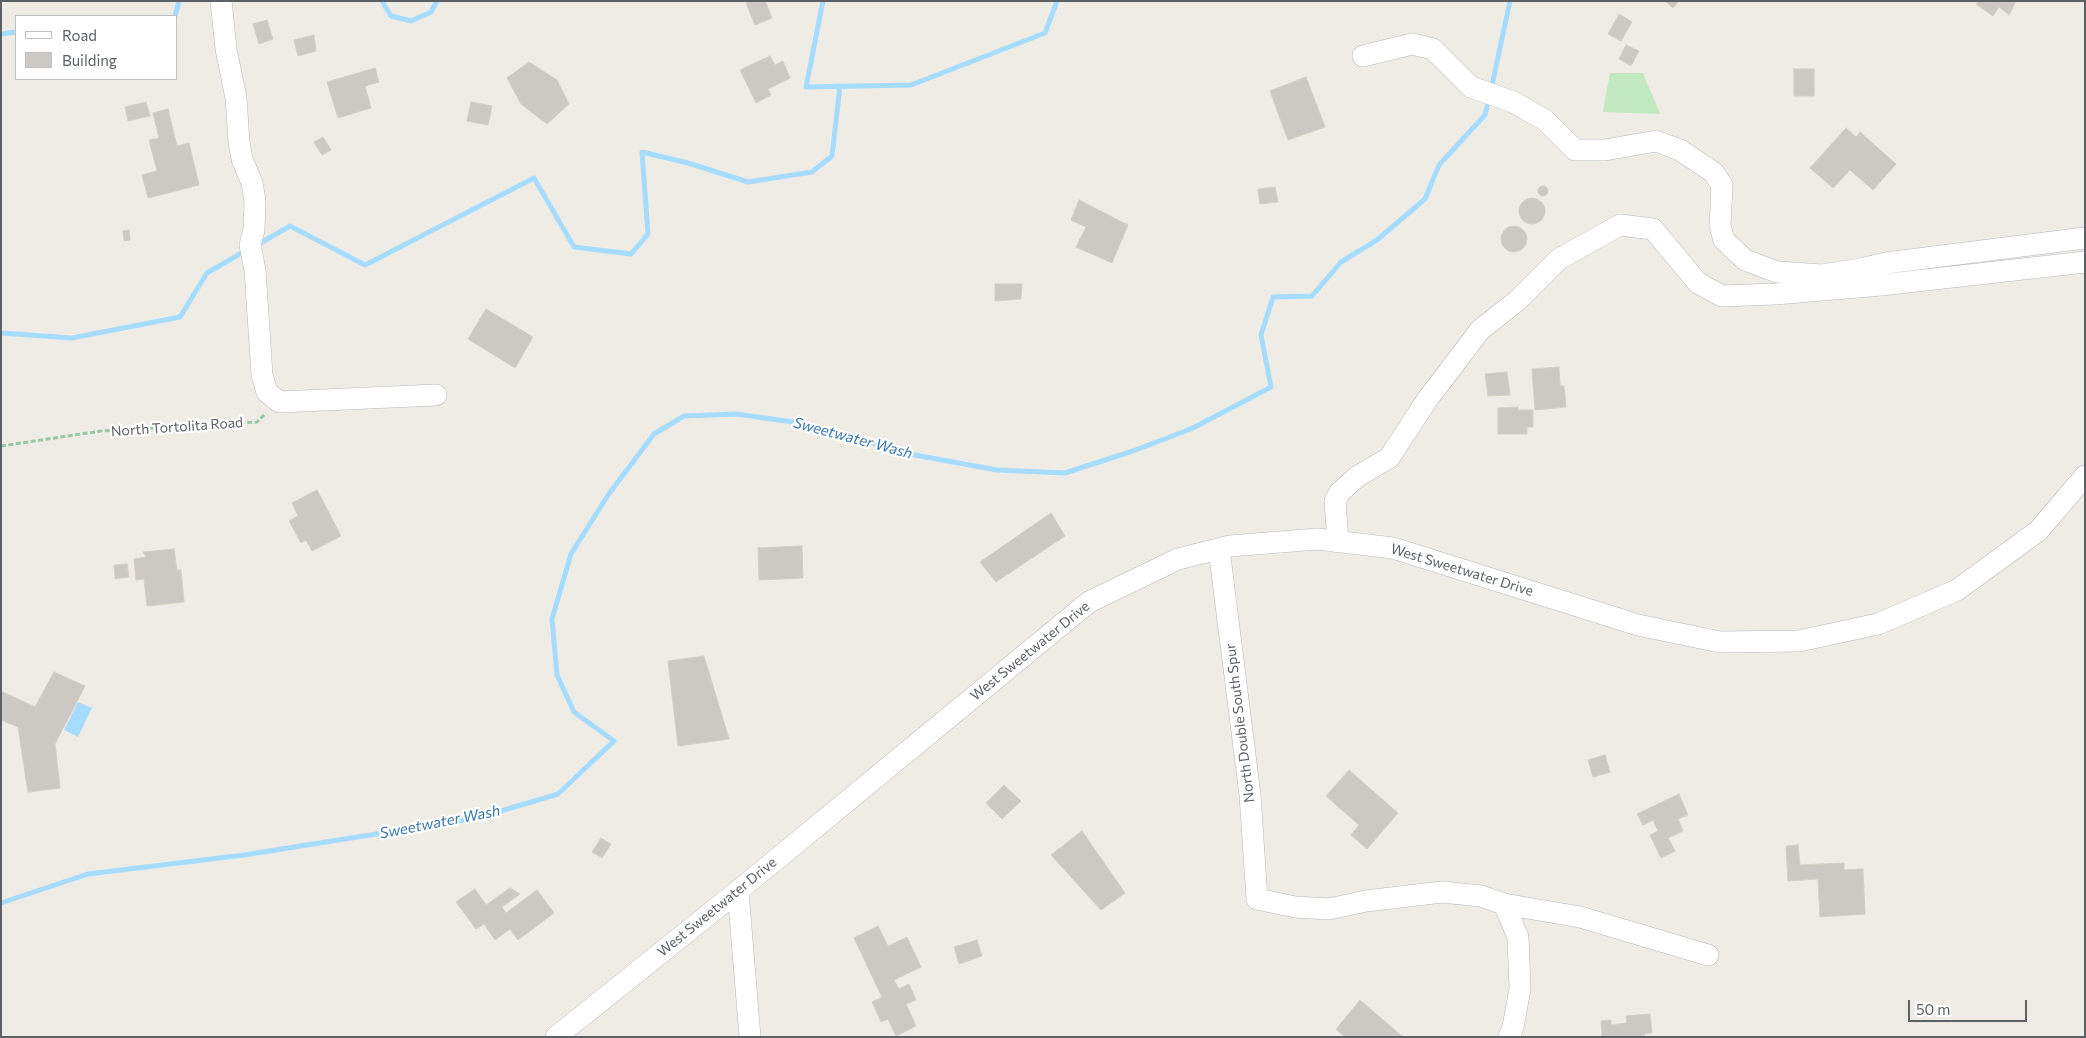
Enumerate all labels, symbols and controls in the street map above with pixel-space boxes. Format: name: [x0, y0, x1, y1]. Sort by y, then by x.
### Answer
legend: [15, 15, 178, 80]
text: Road: [62, 26, 97, 44]
text: Building: [62, 51, 117, 69]
water label: Sweetwater Wash: [792, 413, 914, 463]
street label: North Tortolita Road: [110, 414, 244, 440]
street label: West Sweetwater Drive: [1389, 540, 1535, 600]
street label: West Sweetwater Drive: [967, 598, 1093, 704]
street label: North Double South Spur: [1222, 643, 1258, 803]
water label: Sweetwater Wash: [378, 801, 502, 843]
street label: West Sweetwater Drive: [654, 854, 780, 960]
scale bar: [1911, 990, 2030, 1022]
text: 50 m: [1916, 1000, 1950, 1018]

